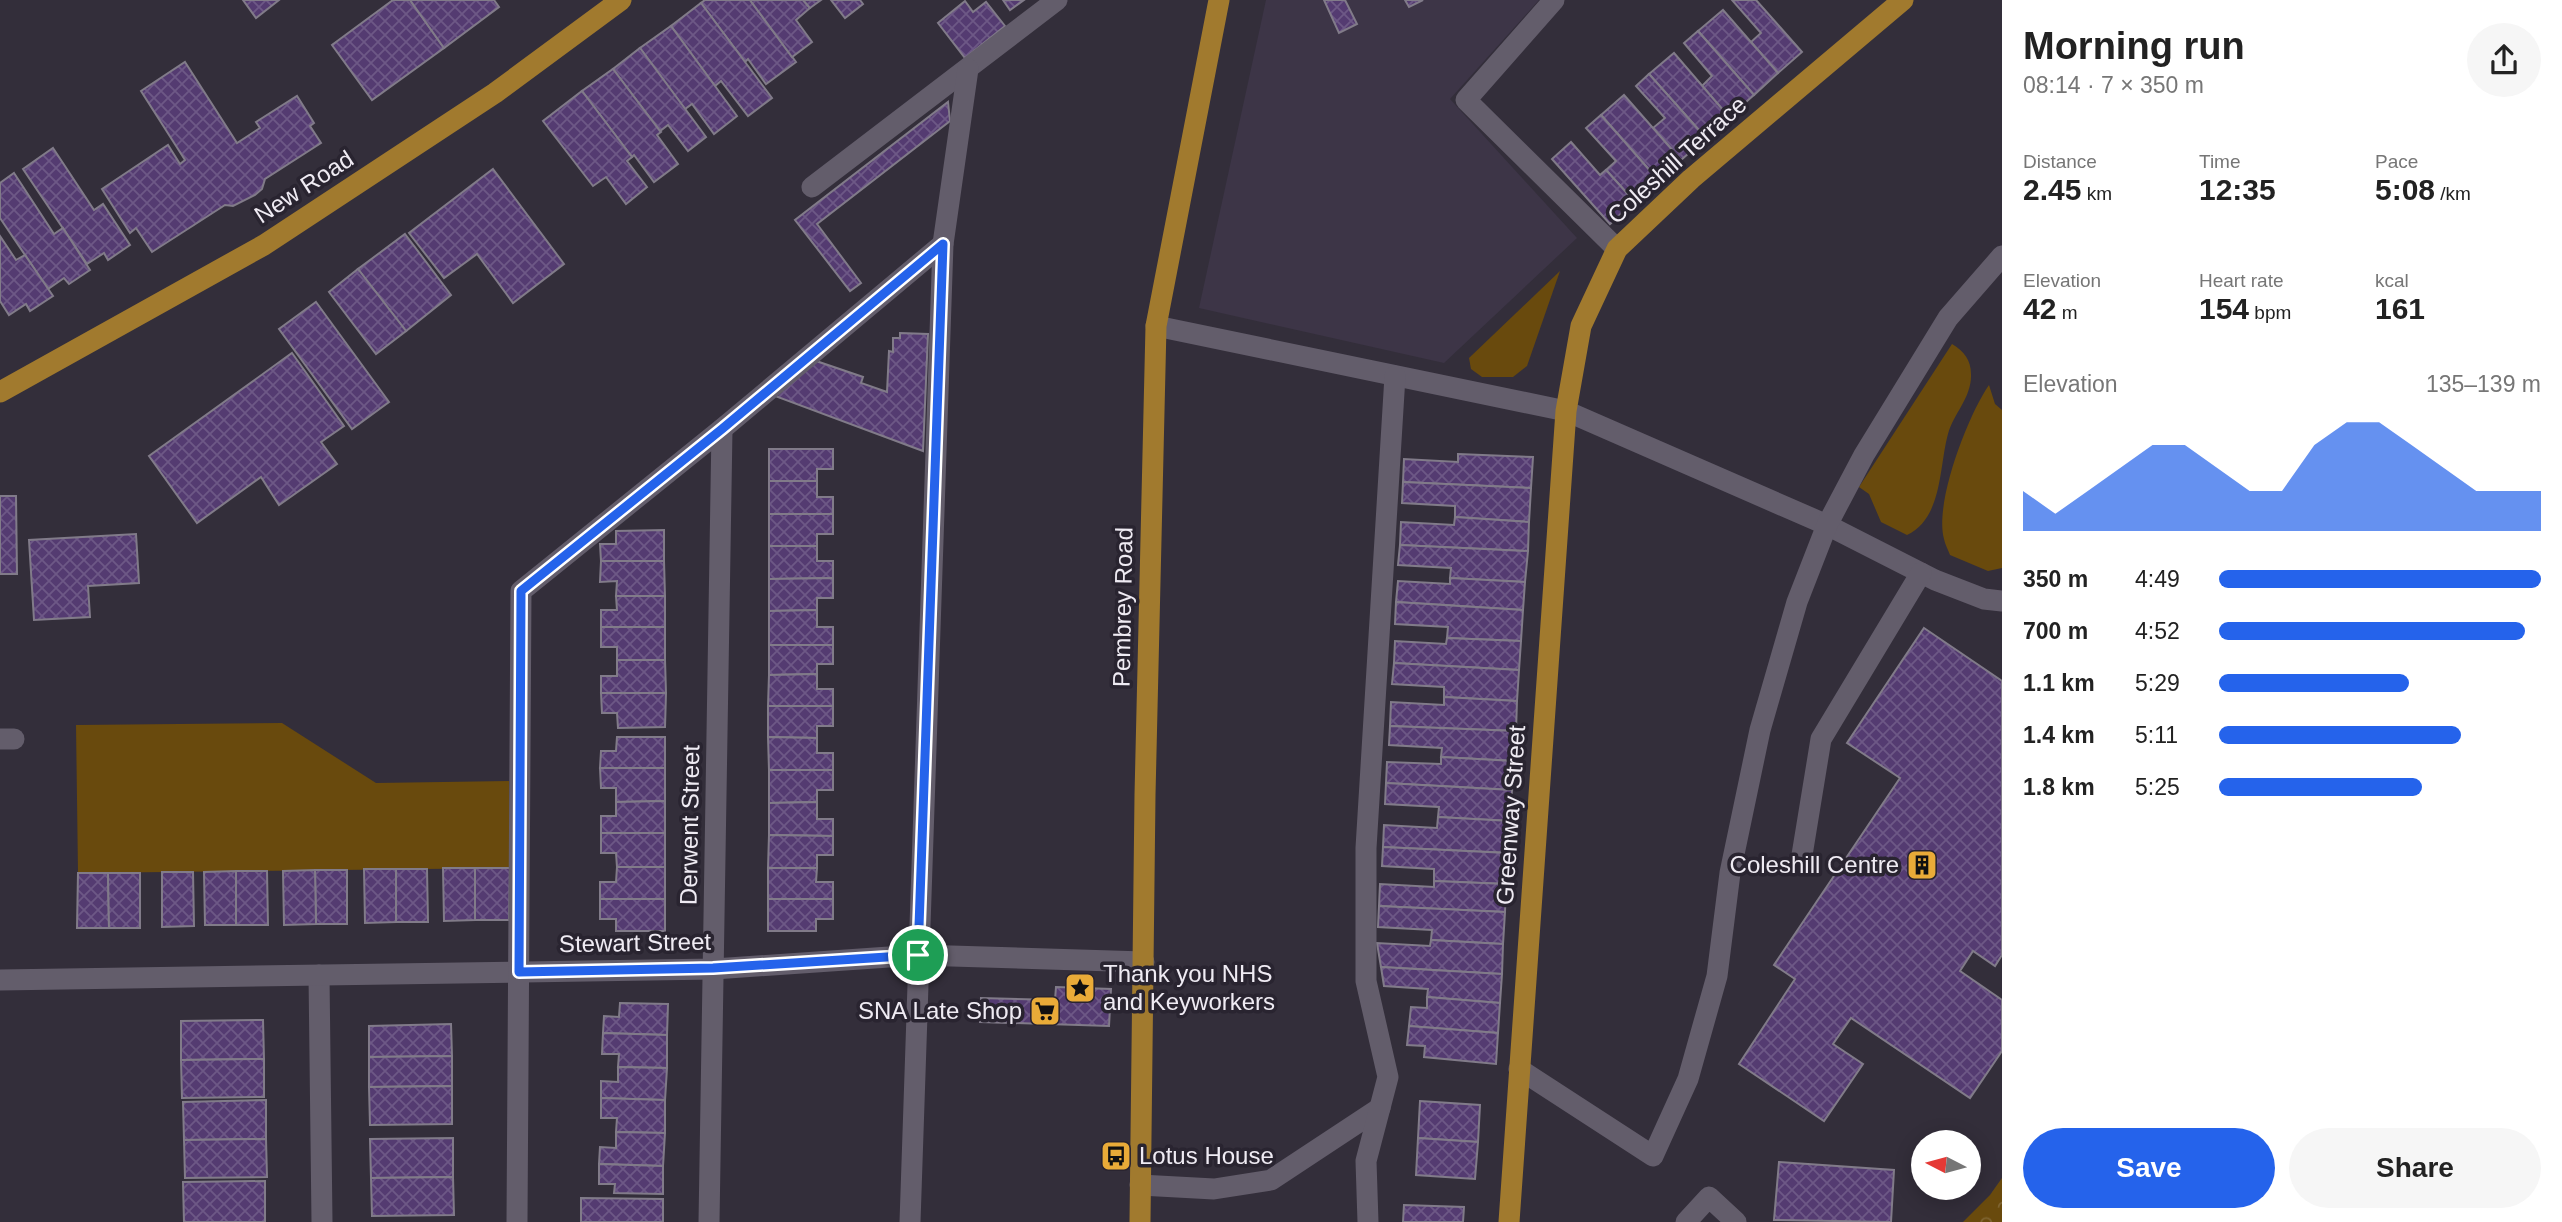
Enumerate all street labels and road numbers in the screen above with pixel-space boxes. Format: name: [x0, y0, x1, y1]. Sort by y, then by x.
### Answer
street label: Coleshill Terrace: [1602, 90, 1751, 229]
street label: New Road: [249, 145, 358, 228]
street label: Pembrey Road: [1108, 527, 1137, 687]
street label: Greenway Street: [1491, 724, 1530, 906]
street label: Derwent Street: [675, 744, 704, 905]
street label: Stewart Street: [559, 928, 712, 957]

